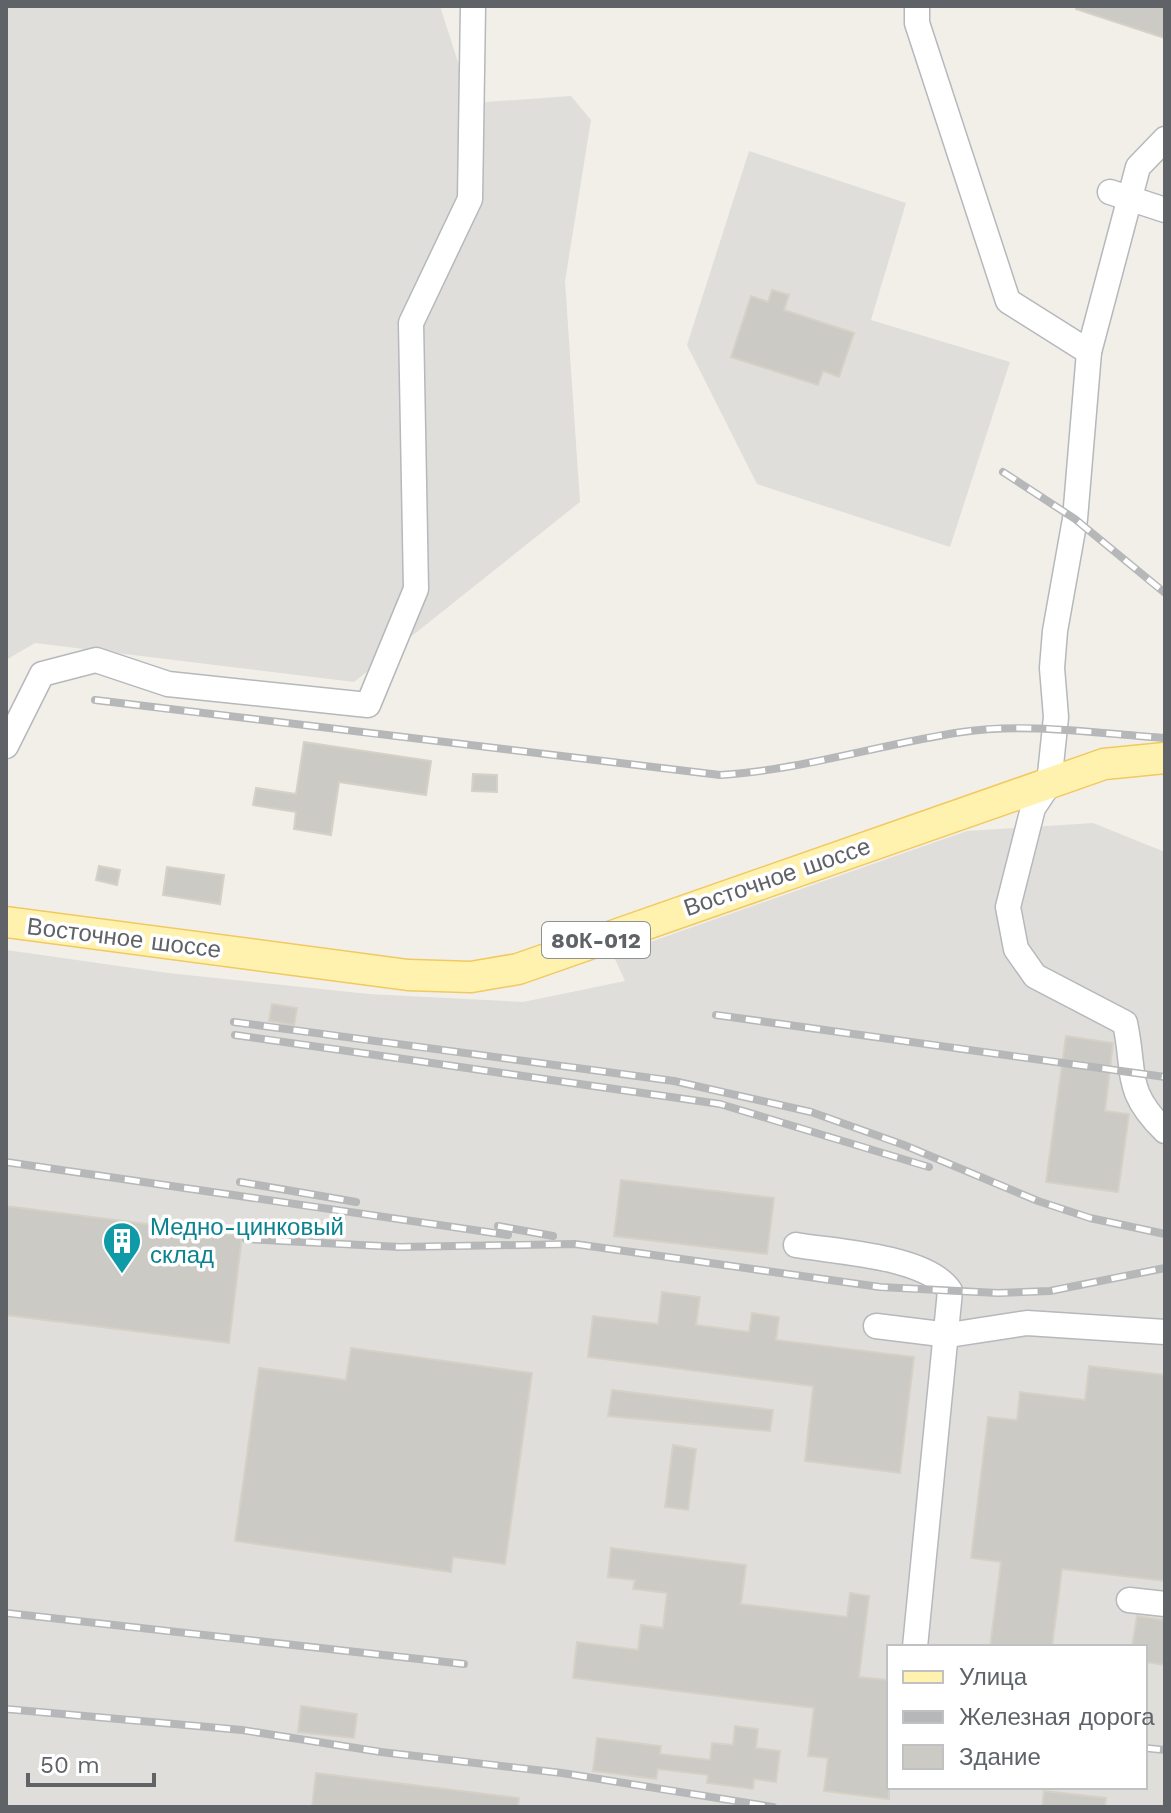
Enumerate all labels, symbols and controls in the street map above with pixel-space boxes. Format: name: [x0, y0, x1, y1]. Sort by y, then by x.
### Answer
street label: Восточное шоссе: [680, 832, 874, 922]
street label: Восточное шоссе: [25, 912, 223, 964]
road number: 80К-012: [542, 922, 650, 958]
place label: Медно-цинковый склад: [150, 1213, 344, 1269]
building icon: Медно-цинковый склад: [101, 1220, 143, 1275]
legend: [887, 1645, 1147, 1789]
text: Улица: [959, 1663, 1028, 1691]
text: Железная дорога: [959, 1703, 1155, 1731]
scale bar: [28, 1737, 154, 1787]
text: Здание: [959, 1743, 1041, 1771]
text: 50 m: [40, 1751, 100, 1779]

